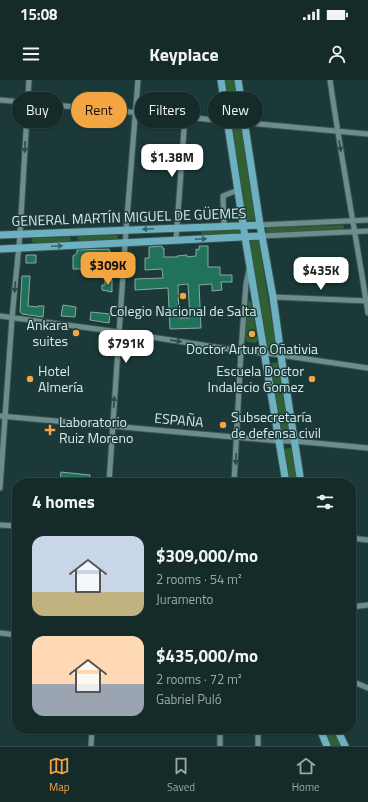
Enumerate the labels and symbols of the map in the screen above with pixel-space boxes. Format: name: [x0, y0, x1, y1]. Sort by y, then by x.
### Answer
one-way arrow: [337, 140, 343, 152]
one-way arrow: [21, 141, 28, 153]
pin: $1.38M: [139, 144, 205, 178]
street label: GENERAL MARTÍN MIGUEL DE GÜEMES: [11, 202, 247, 231]
one-way arrow: [142, 226, 154, 233]
one-way arrow: [195, 236, 208, 242]
one-way arrow: [51, 243, 64, 249]
pin: $309K: [80, 252, 136, 286]
pin: $435K: [293, 257, 349, 291]
one-way arrow: [12, 281, 18, 293]
marker: Colegio Nacional de Salta: [178, 291, 188, 301]
place label: Colegio Nacional de Salta: [109, 300, 257, 321]
place label: Ankara suites: [27, 314, 68, 351]
marker: Ankara suites: [71, 328, 81, 338]
marker: Doctor Arturo Oñativia: [247, 329, 257, 339]
pin: $791K: [98, 330, 154, 364]
one-way arrow: [170, 338, 182, 344]
place label: Doctor Arturo Oñativia: [186, 338, 318, 359]
place label: Hotel Almería: [38, 360, 83, 397]
place label: Escuela Doctor Indalecio Gomez: [208, 360, 304, 397]
marker: Hotel Almería: [25, 374, 35, 384]
marker: Escuela Doctor Indalecio Gomez: [307, 374, 317, 384]
one-way arrow: [111, 396, 118, 408]
place label: Subsecretaría de defensa civil: [231, 406, 321, 443]
street label: ESPAÑA: [154, 407, 205, 432]
place label: Laboratorio Ruiz Moreno: [59, 411, 133, 448]
marker: Subsecretaría de defensa civil: [218, 420, 228, 430]
marker: Laboratorio Ruiz Moreno: [44, 424, 56, 436]
one-way arrow: [232, 453, 239, 465]

